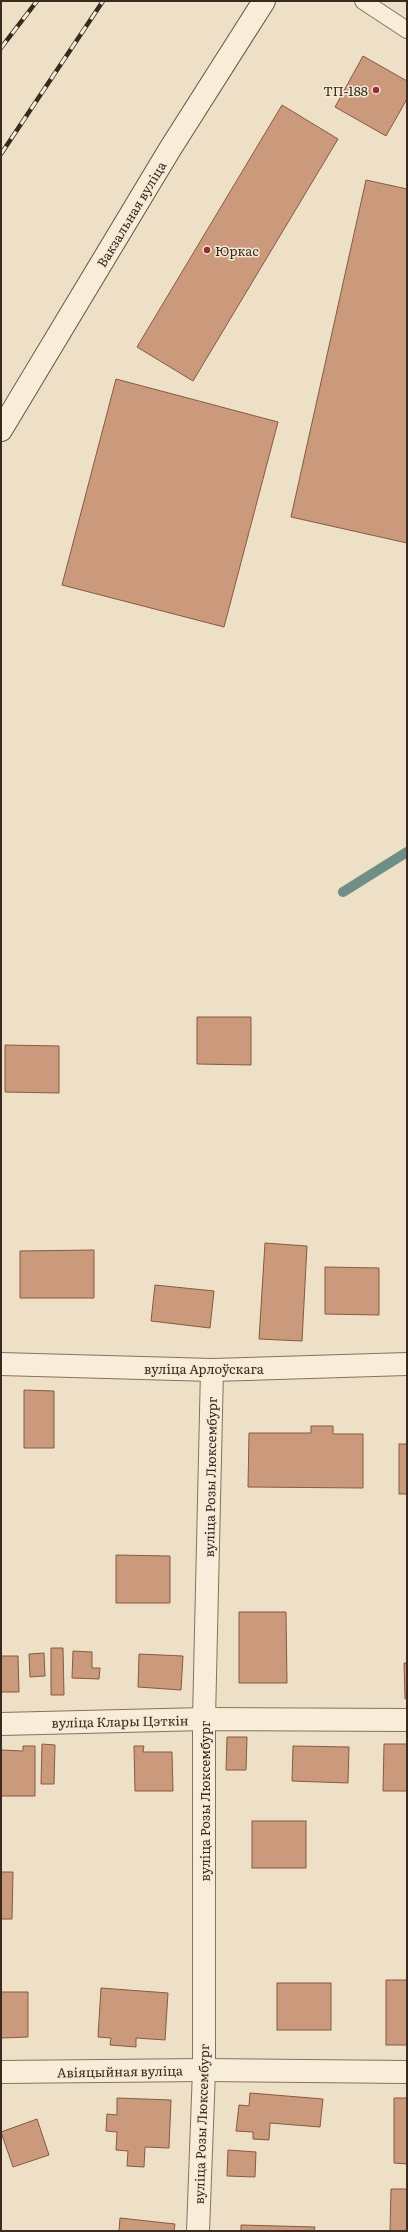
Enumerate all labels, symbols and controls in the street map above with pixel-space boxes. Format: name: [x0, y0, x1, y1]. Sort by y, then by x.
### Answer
place label: ТП-188: [323, 81, 368, 100]
marker: ТП-188: [371, 85, 381, 95]
street label: Вакзальная вуліца: [92, 157, 170, 271]
place label: Юркас: [215, 241, 259, 260]
marker: Юркас: [202, 245, 212, 255]
street label: вуліца Арлоўскага: [144, 1359, 264, 1378]
street label: вуліца Розы Люксембург: [199, 1396, 221, 1558]
street label: вуліца Клары Цэткін: [51, 1710, 189, 1732]
street label: вуліца Розы Люксембург: [195, 1720, 214, 1881]
street label: вуліца Розы Люксембург: [189, 2043, 213, 2205]
street label: Авіяцыйная вуліца: [57, 2060, 183, 2082]

